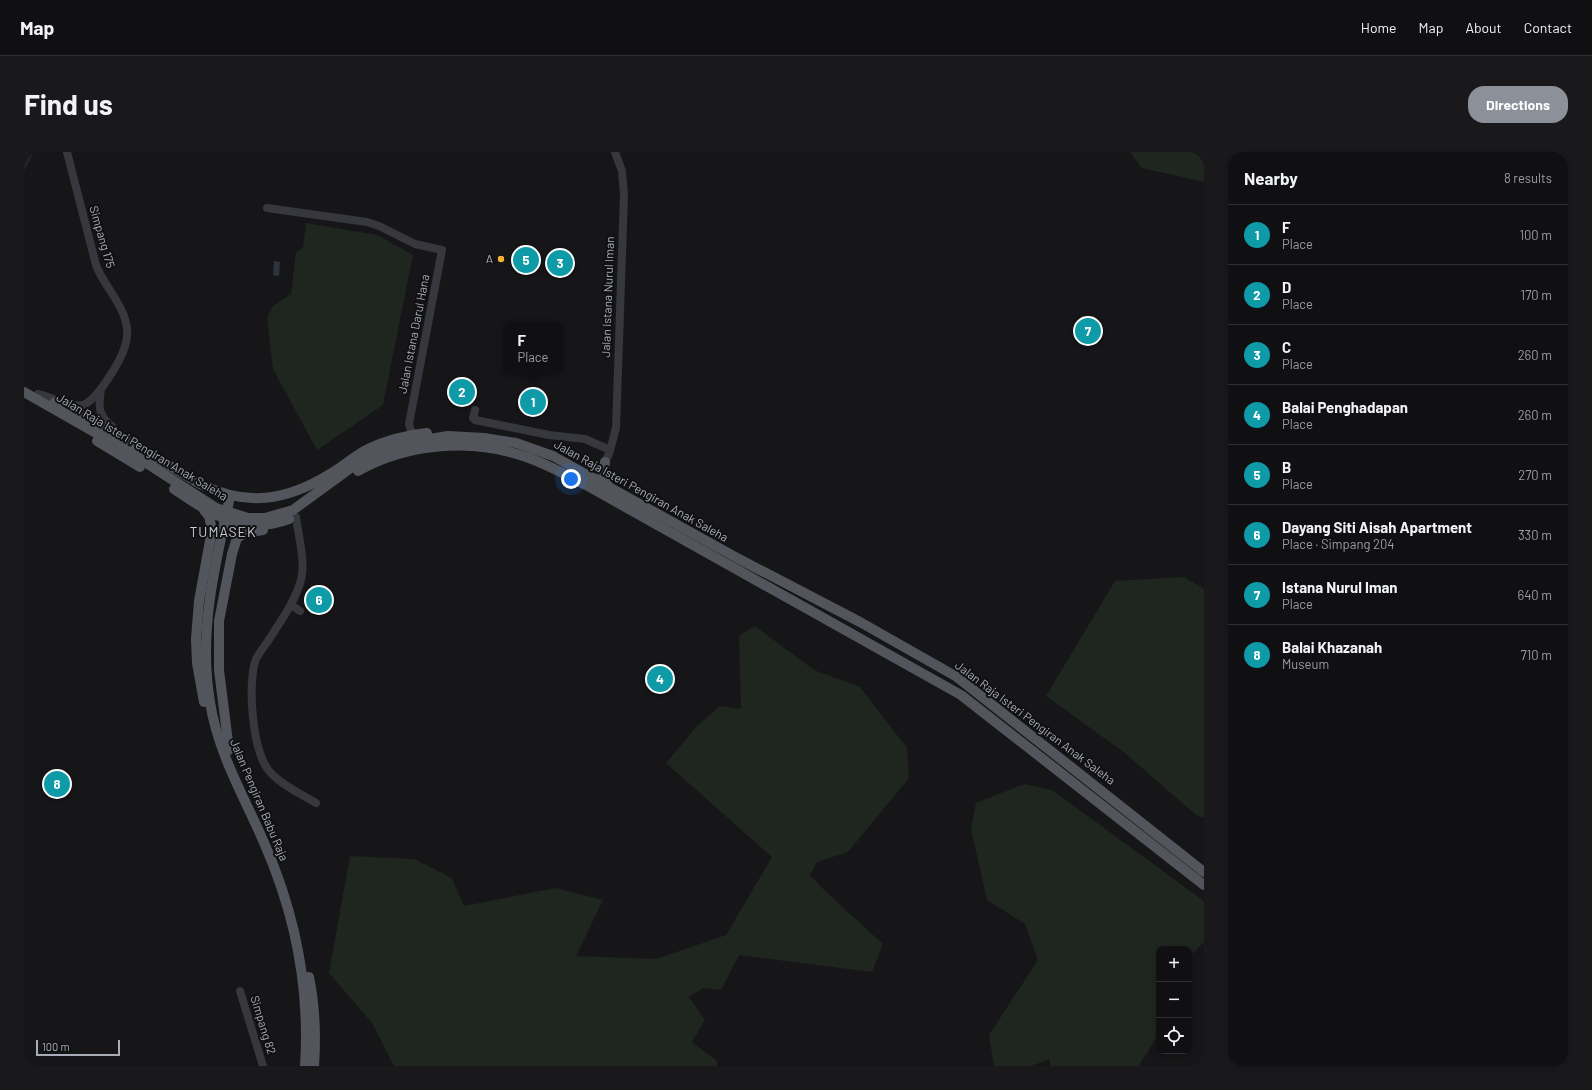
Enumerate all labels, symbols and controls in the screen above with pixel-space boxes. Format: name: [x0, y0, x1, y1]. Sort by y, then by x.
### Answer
text: Map: [20, 16, 54, 39]
text: Home: [1361, 19, 1397, 36]
text: Map: [1419, 19, 1443, 36]
text: About: [1465, 19, 1502, 36]
text: Contact: [1524, 19, 1572, 36]
button: Directions: [1468, 86, 1568, 123]
text: Find us: [24, 87, 113, 121]
text: Nearby: [1244, 168, 1298, 188]
text: 8 results: [1504, 170, 1552, 186]
street label: Simpang 175: [87, 204, 119, 269]
text: F: [1282, 218, 1290, 236]
text: 1: [1255, 227, 1259, 243]
text: 100 m: [1519, 227, 1552, 243]
street label: Jalan Istana Nurul Iman: [598, 236, 616, 358]
text: Place: [1282, 236, 1313, 252]
pin: 5: [513, 245, 539, 275]
pin: 3: [547, 248, 573, 278]
place label: A: [486, 251, 493, 265]
marker: A: [496, 254, 506, 264]
street label: Jalan Istana Darul Hana: [395, 273, 431, 395]
text: D: [1282, 278, 1291, 296]
text: 2: [1253, 287, 1261, 303]
text: 170 m: [1521, 287, 1552, 303]
text: Place: [1282, 296, 1313, 312]
pin: 7: [1075, 316, 1101, 346]
popup: [503, 322, 563, 374]
text: F: [518, 331, 526, 349]
text: C: [1282, 338, 1291, 356]
text: 3: [1253, 347, 1261, 363]
text: 260 m: [1518, 347, 1552, 363]
text: Place: [518, 349, 548, 365]
text: Place: [1282, 356, 1313, 372]
pin: 2: [449, 377, 475, 407]
pin: 1: [520, 387, 546, 417]
street label: Jalan Raja Isteri Pengiran Anak Saleha: [55, 389, 230, 503]
text: Balai Penghadapan: [1282, 398, 1408, 416]
text: 4: [1253, 407, 1261, 423]
text: 260 m: [1518, 407, 1552, 423]
text: Place: [1282, 416, 1313, 432]
street label: Jalan Raja Isteri Pengiran Anak Saleha: [552, 436, 731, 544]
text: B: [1282, 458, 1291, 476]
text: 5: [1253, 467, 1261, 483]
text: 270 m: [1518, 467, 1552, 483]
your location: [561, 469, 581, 489]
text: Place: [1282, 476, 1313, 492]
text: Dayang Siti Aisah Apartment: [1282, 518, 1472, 536]
district label: TUMASEK: [189, 523, 257, 540]
text: 6: [1254, 527, 1260, 543]
text: 330 m: [1518, 527, 1552, 543]
text: Place · Simpang 204: [1282, 536, 1394, 552]
text: Istana Nurul Iman: [1282, 578, 1398, 596]
pin: 6: [306, 585, 332, 615]
text: 7: [1254, 587, 1260, 603]
text: 640 m: [1517, 587, 1552, 603]
text: Place: [1282, 596, 1313, 612]
text: Balai Khazanah: [1282, 638, 1382, 656]
text: 8: [1253, 647, 1261, 663]
text: 710 m: [1521, 647, 1552, 663]
text: Museum: [1282, 656, 1329, 672]
street label: Jalan Raja Isteri Pengiran Anak Saleha: [953, 657, 1118, 787]
pin: 4: [647, 664, 673, 694]
street label: Jalan Pengiran Babu Raja: [228, 737, 292, 863]
pin: 8: [44, 769, 70, 799]
map controls: [1156, 946, 1192, 1054]
button: +: [1156, 946, 1192, 982]
button: −: [1156, 982, 1192, 1018]
street label: Simpang 82: [248, 994, 280, 1056]
button: locate: [1156, 1018, 1192, 1054]
scale bar: [36, 1038, 120, 1057]
text: 100 m: [42, 1040, 70, 1053]

